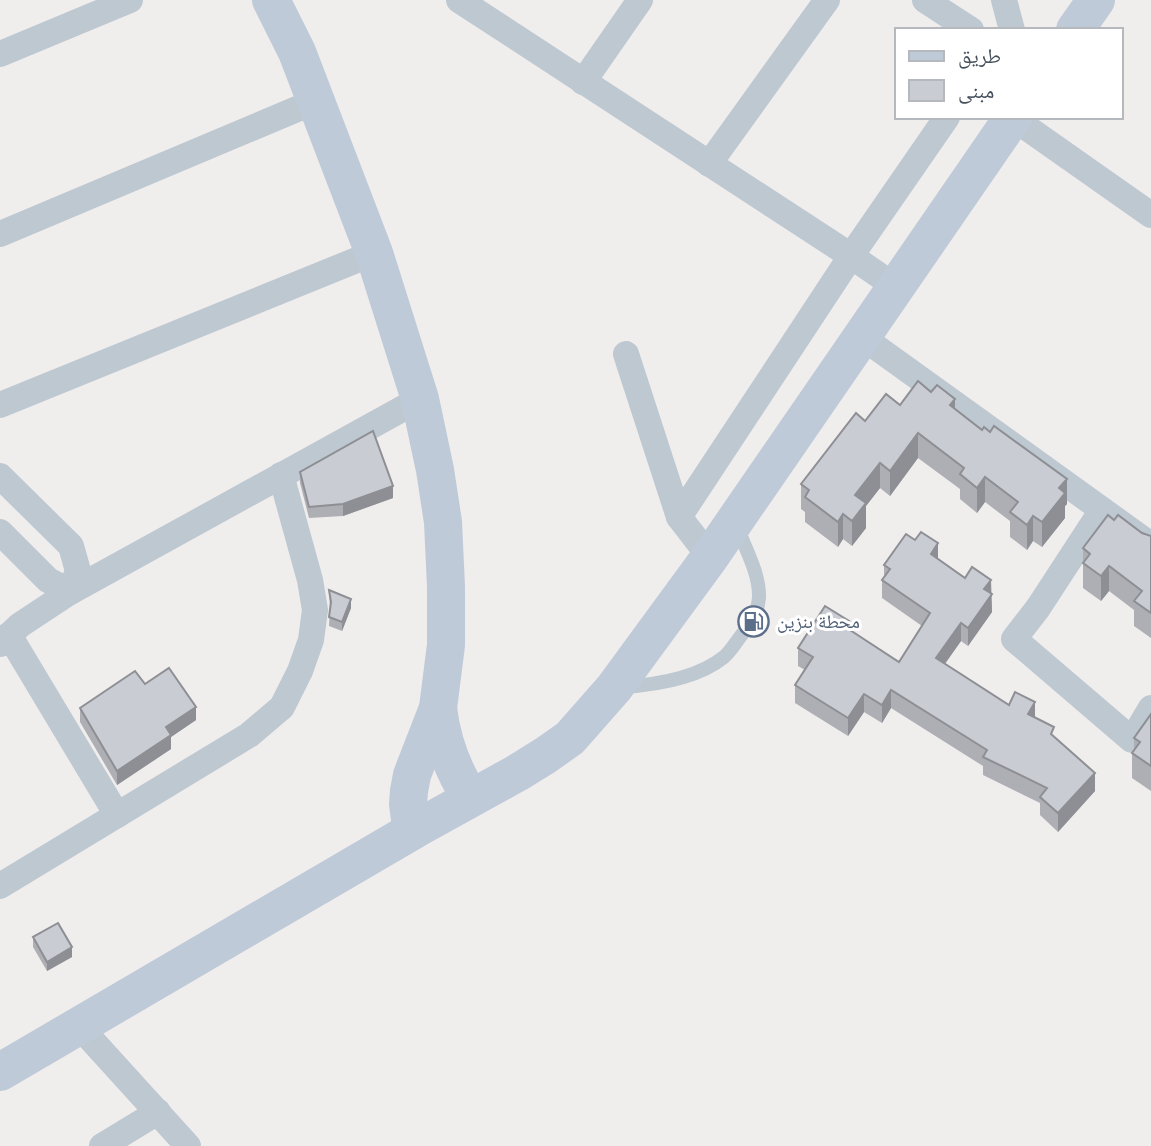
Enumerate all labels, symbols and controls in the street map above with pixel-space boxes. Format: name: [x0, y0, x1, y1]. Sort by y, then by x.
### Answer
legend: [895, 28, 1123, 119]
text: طريق: [958, 41, 1001, 69]
text: مبنى: [958, 76, 994, 104]
fuel station icon: محطة بنزين: [737, 604, 771, 638]
place label: محطة بنزين: [777, 608, 860, 634]

